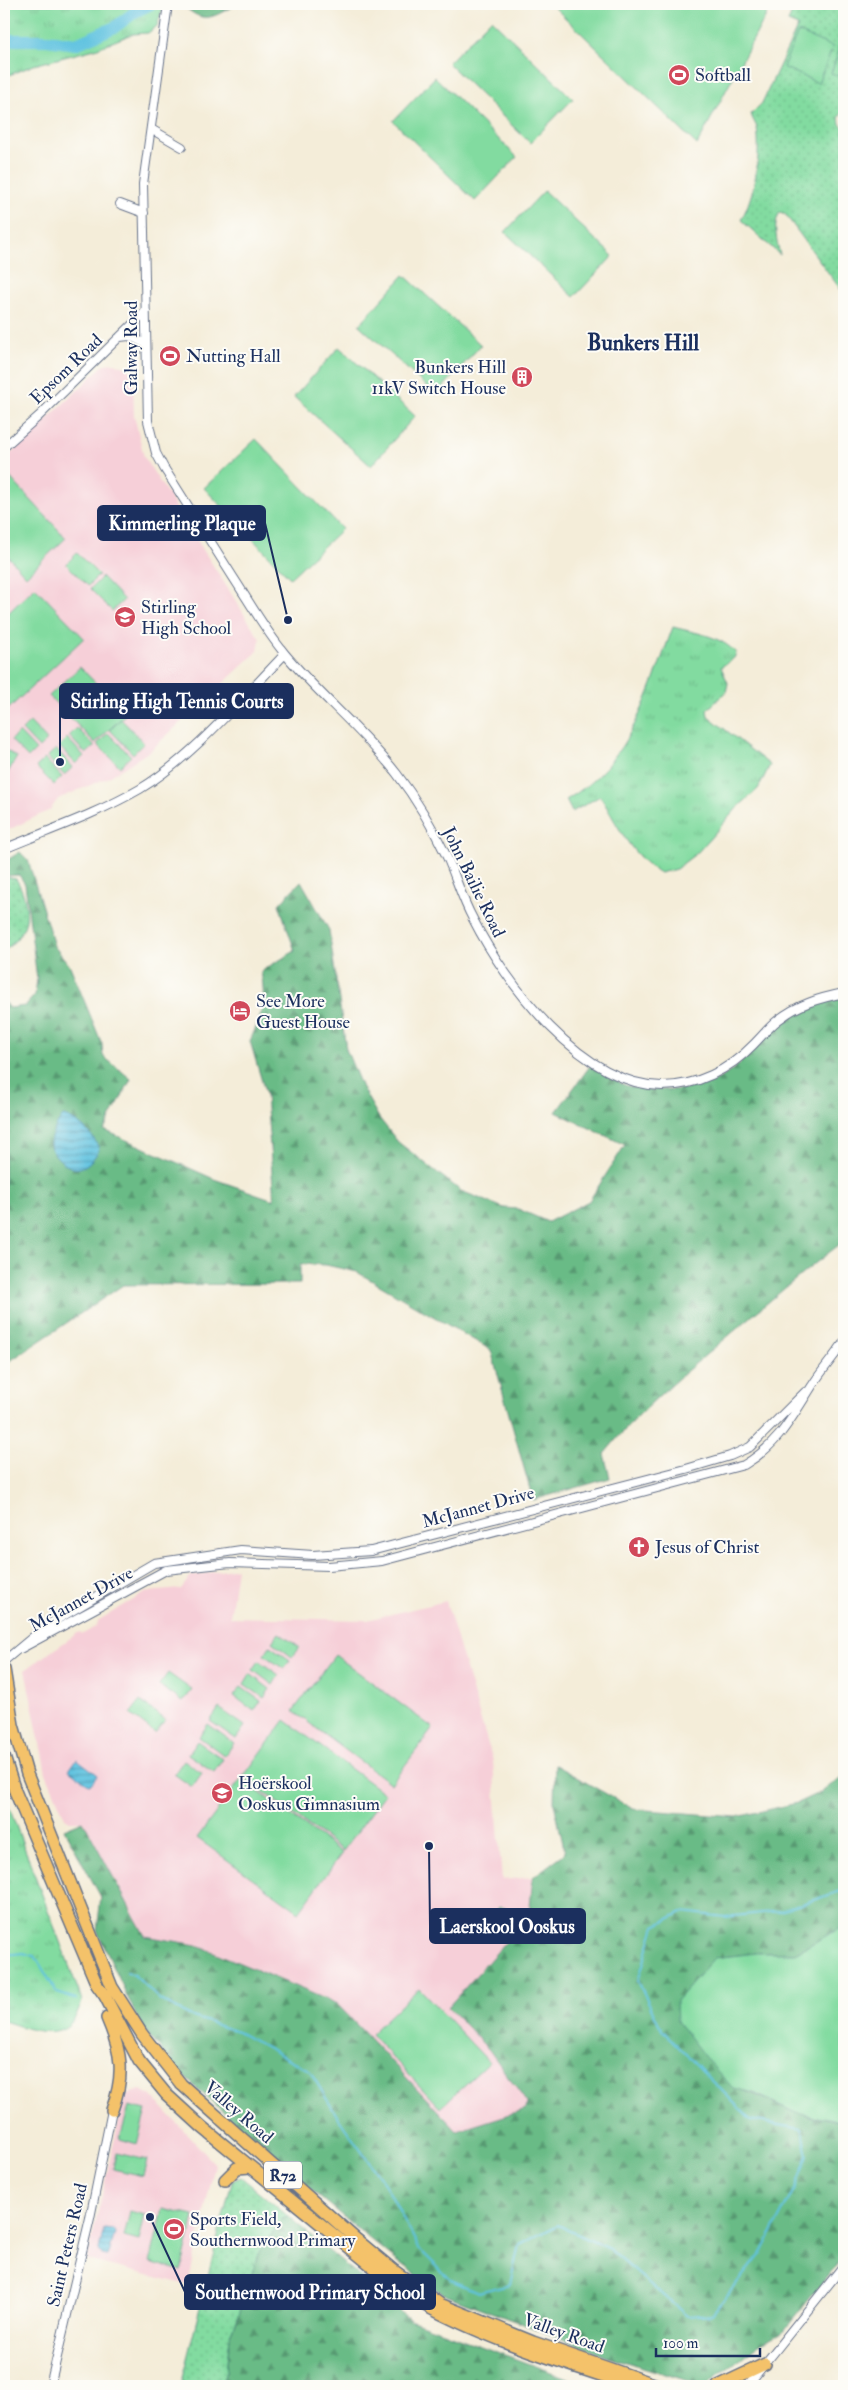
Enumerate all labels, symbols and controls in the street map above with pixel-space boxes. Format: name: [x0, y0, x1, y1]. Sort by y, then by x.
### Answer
sports icon: Softball: [667, 63, 691, 87]
place label: Softball: [695, 64, 751, 87]
street label: Galway Road: [120, 301, 143, 395]
street label: Epsom Road: [25, 329, 108, 410]
district label: Bunkers Hill: [587, 329, 699, 357]
sports icon: Nutting Hall: [158, 344, 182, 368]
place label: Nutting Hall: [186, 345, 281, 368]
place label: Bunkers Hill 11kV Switch House: [371, 356, 506, 400]
building icon: Bunkers Hill 11kV Switch House: [510, 365, 534, 389]
callout: Kimmerling Plaque: [98, 506, 265, 540]
text: Kimmerling Plaque: [108, 512, 256, 537]
place label: Stirling High School: [141, 596, 232, 640]
school or university icon: Stirling High School: [113, 605, 137, 629]
callout: Stirling High Tennis Courts: [60, 684, 293, 718]
text: Stirling High Tennis Courts: [70, 690, 284, 715]
street label: John Bailie Road: [436, 822, 510, 941]
place label: See More Guest House: [256, 990, 350, 1034]
hotel icon: See More Guest House: [228, 999, 252, 1023]
street label: McJannet Drive: [420, 1481, 537, 1533]
church icon: Jesus of Christ: [627, 1535, 651, 1559]
place label: Jesus of Christ: [654, 1536, 760, 1559]
street label: McJannet Drive: [25, 1561, 138, 1637]
place label: Hoërskool Ooskus Gimnasium: [238, 1772, 380, 1816]
school or university icon: Hoërskool Ooskus Gimnasium: [210, 1781, 234, 1805]
callout: Laerskool Ooskus: [430, 1909, 585, 1943]
text: Laerskool Ooskus: [439, 1915, 575, 1939]
street label: Valley Road: [199, 2076, 278, 2149]
road number: R72: [264, 2162, 302, 2188]
street label: Saint Peters Road: [42, 2181, 93, 2309]
place label: Sports Field, Southernwood Primary: [190, 2208, 356, 2252]
sports icon: Sports Field, Southernwood Primary: [162, 2217, 186, 2241]
callout: Southernwood Primary School: [185, 2275, 435, 2309]
text: Southernwood Primary School: [195, 2281, 425, 2306]
street label: Valley Road: [520, 2308, 608, 2359]
scale bar: [656, 2325, 759, 2357]
text: 100 m: [663, 2334, 699, 2353]

